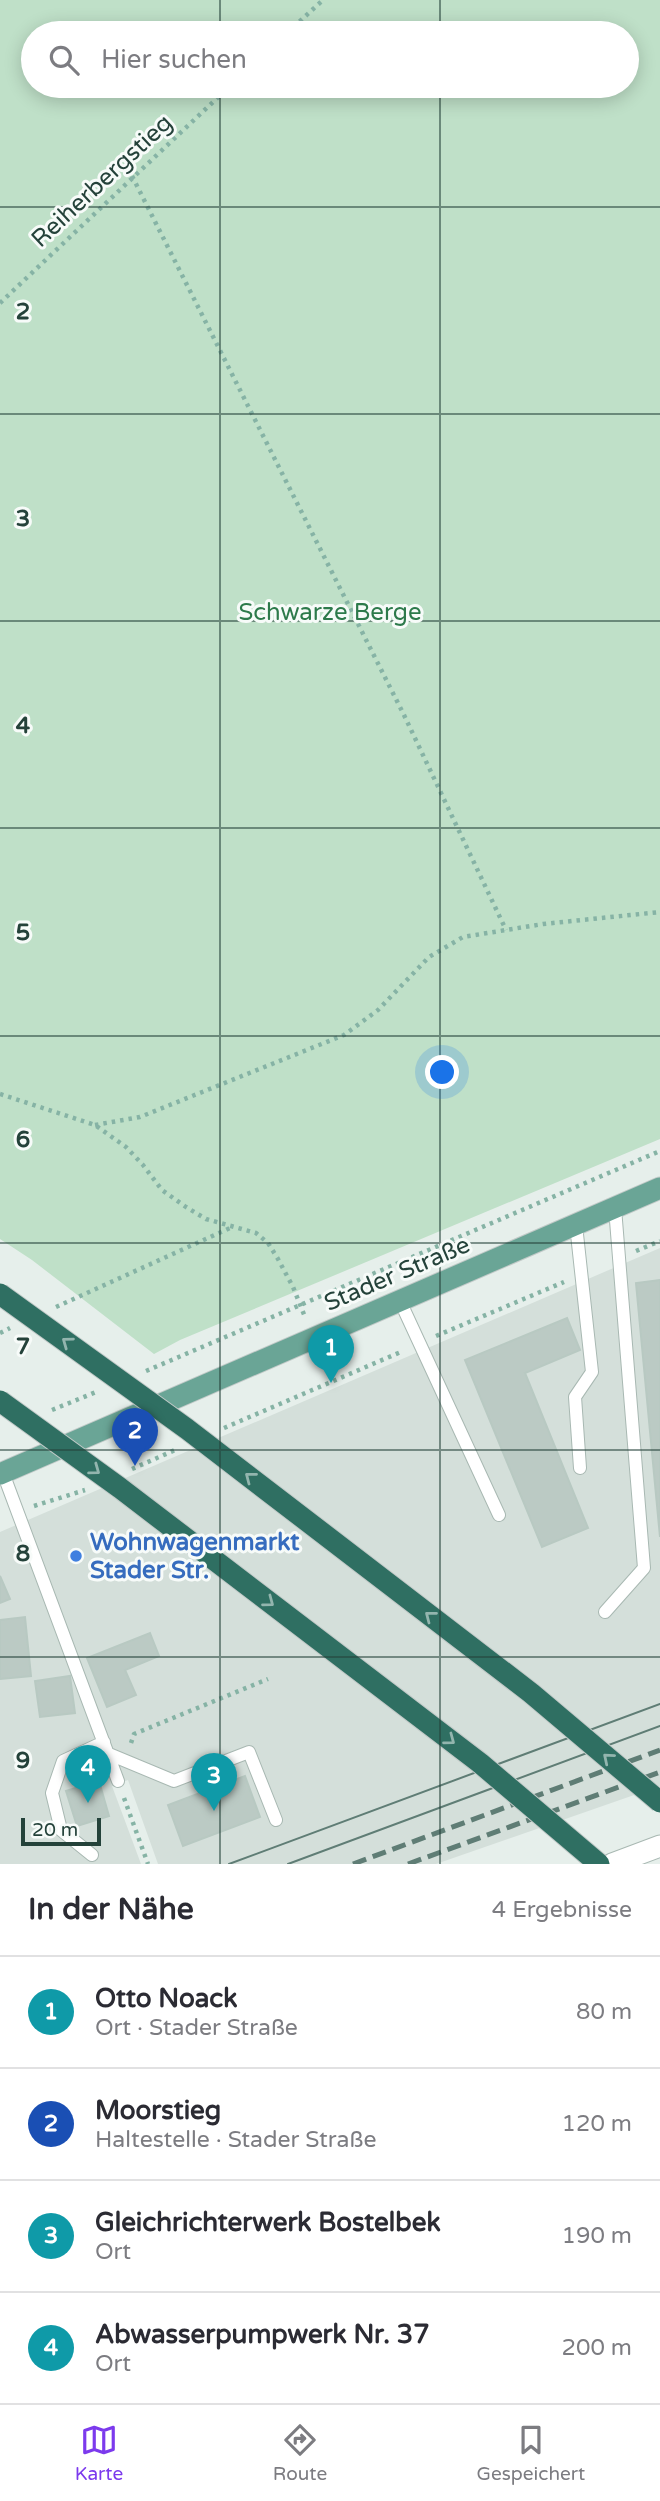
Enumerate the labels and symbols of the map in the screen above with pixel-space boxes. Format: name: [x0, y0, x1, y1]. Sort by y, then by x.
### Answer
street label: Reiherbergstieg: [26, 108, 178, 254]
text: 2: [16, 298, 30, 326]
text: 3: [16, 505, 30, 533]
park label: Schwarze Berge: [239, 598, 421, 627]
text: 4: [16, 712, 31, 740]
text: 5: [16, 919, 30, 947]
your location: [425, 1055, 459, 1089]
text: 6: [16, 1126, 30, 1154]
street label: Stader Straße: [320, 1230, 474, 1318]
pin: 1: [308, 1325, 354, 1383]
text: 7: [16, 1333, 30, 1361]
one-way arrow: [62, 1338, 75, 1350]
pin: 2: [112, 1408, 158, 1466]
one-way arrow: [87, 1462, 100, 1474]
one-way arrow: [245, 1473, 257, 1485]
place label: Wohnwagenmarkt Stader Str.: [90, 1528, 300, 1585]
text: 8: [16, 1540, 30, 1568]
marker: Wohnwagenmarkt Stader Str.: [68, 1548, 84, 1564]
one-way arrow: [261, 1593, 274, 1606]
one-way arrow: [425, 1611, 438, 1624]
one-way arrow: [442, 1731, 454, 1744]
pin: 4: [65, 1745, 111, 1803]
text: 9: [16, 1747, 30, 1775]
pin: 3: [191, 1753, 237, 1811]
one-way arrow: [603, 1754, 616, 1766]
scale bar: [21, 1815, 102, 1847]

